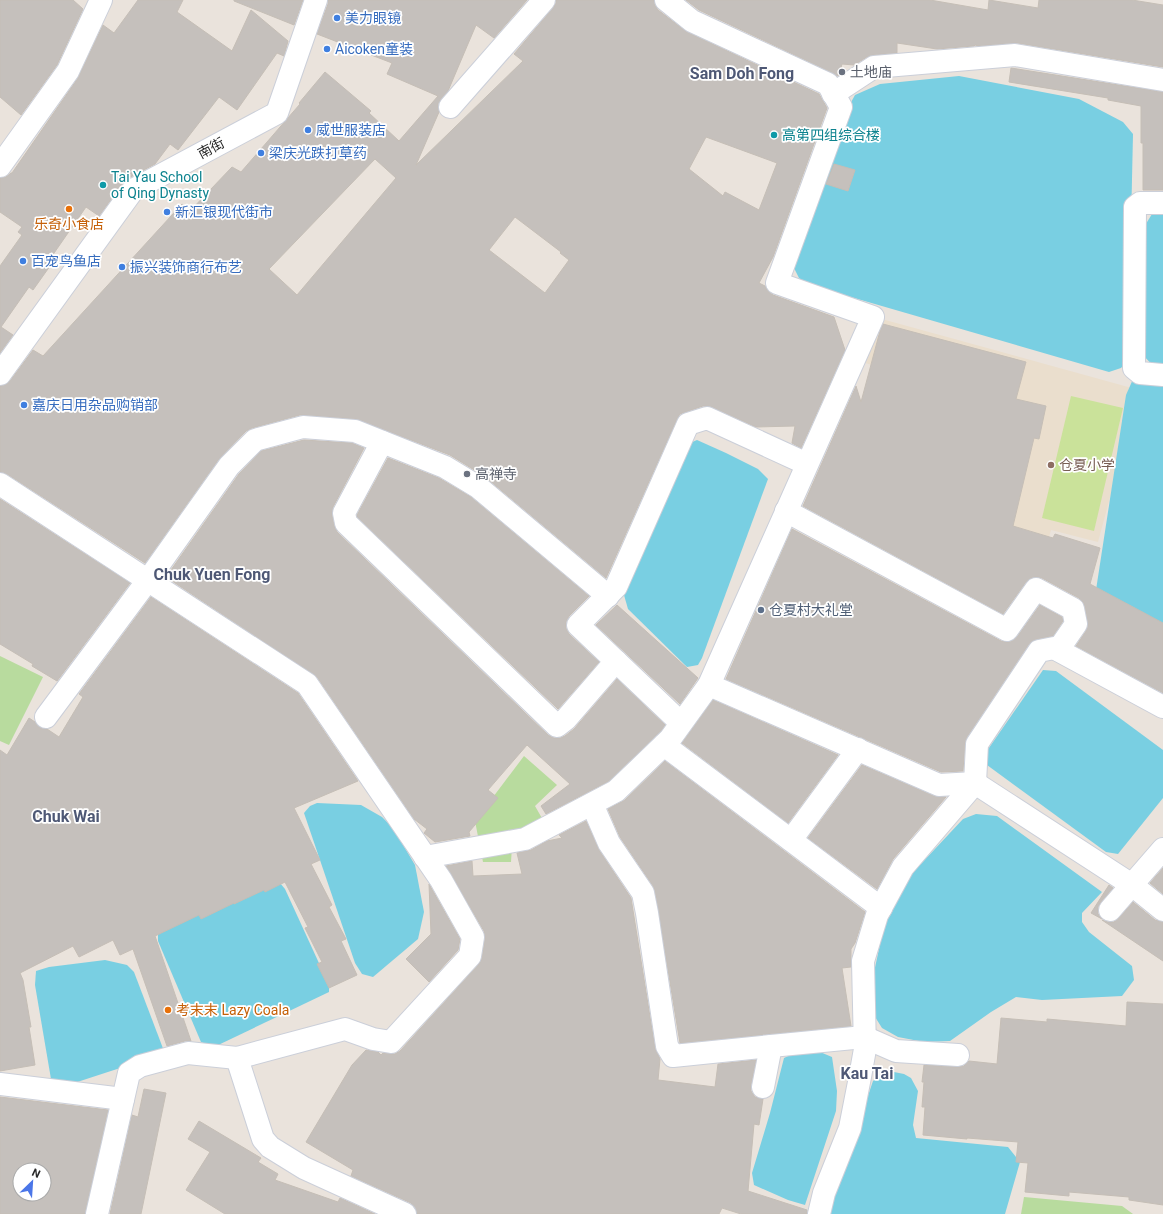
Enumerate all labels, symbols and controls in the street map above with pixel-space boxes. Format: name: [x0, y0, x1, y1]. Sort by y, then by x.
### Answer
place label: 美力眼镜: [345, 10, 401, 26]
marker: 美力眼镜: [332, 13, 342, 23]
place label: Aicoken童装: [335, 41, 413, 57]
marker: Aicoken童装: [322, 44, 332, 54]
district label: Sam Doh Fong: [690, 64, 794, 83]
place label: 土地庙: [850, 64, 892, 80]
marker: 土地庙: [837, 67, 847, 77]
place label: 威世服装店: [316, 122, 386, 138]
marker: 威世服装店: [303, 125, 313, 135]
place label: 高第四组综合楼: [782, 127, 880, 143]
marker: 高第四组综合楼: [769, 130, 779, 140]
street label: 南街: [195, 134, 227, 162]
place label: 梁庆光跌打草药: [269, 145, 367, 161]
marker: 梁庆光跌打草药: [256, 148, 266, 158]
place label: Tai Yau School of Qing Dynasty: [111, 169, 209, 201]
marker: Tai Yau School of Qing Dynasty: [98, 180, 108, 190]
marker: 乐奇小食店: [64, 204, 74, 214]
place label: 新汇银现代街市: [175, 204, 273, 220]
marker: 新汇银现代街市: [162, 207, 172, 217]
place label: 乐奇小食店: [34, 216, 104, 232]
place label: 百宠鸟鱼店: [31, 253, 101, 269]
marker: 百宠鸟鱼店: [18, 256, 28, 266]
place label: 振兴装饰商行布艺: [130, 259, 242, 275]
marker: 振兴装饰商行布艺: [117, 262, 127, 272]
place label: 嘉庆日用杂品购销部: [32, 397, 158, 413]
marker: 嘉庆日用杂品购销部: [19, 400, 29, 410]
place label: 仓夏小学: [1059, 457, 1115, 473]
marker: 仓夏小学: [1046, 460, 1056, 470]
place label: 高禅寺: [475, 466, 517, 482]
marker: 高禅寺: [462, 469, 472, 479]
district label: Chuk Yuen Fong: [154, 565, 270, 584]
place label: 仓夏村大礼堂: [769, 602, 853, 618]
marker: 仓夏村大礼堂: [756, 605, 766, 615]
district label: Chuk Wai: [32, 807, 100, 826]
place label: 考末末 Lazy Coala: [176, 1002, 289, 1018]
marker: 考末末 Lazy Coala: [163, 1005, 173, 1015]
district label: Kau Tai: [841, 1064, 893, 1083]
north arrow: [12, 1162, 52, 1202]
text: N: [30, 1166, 42, 1181]

